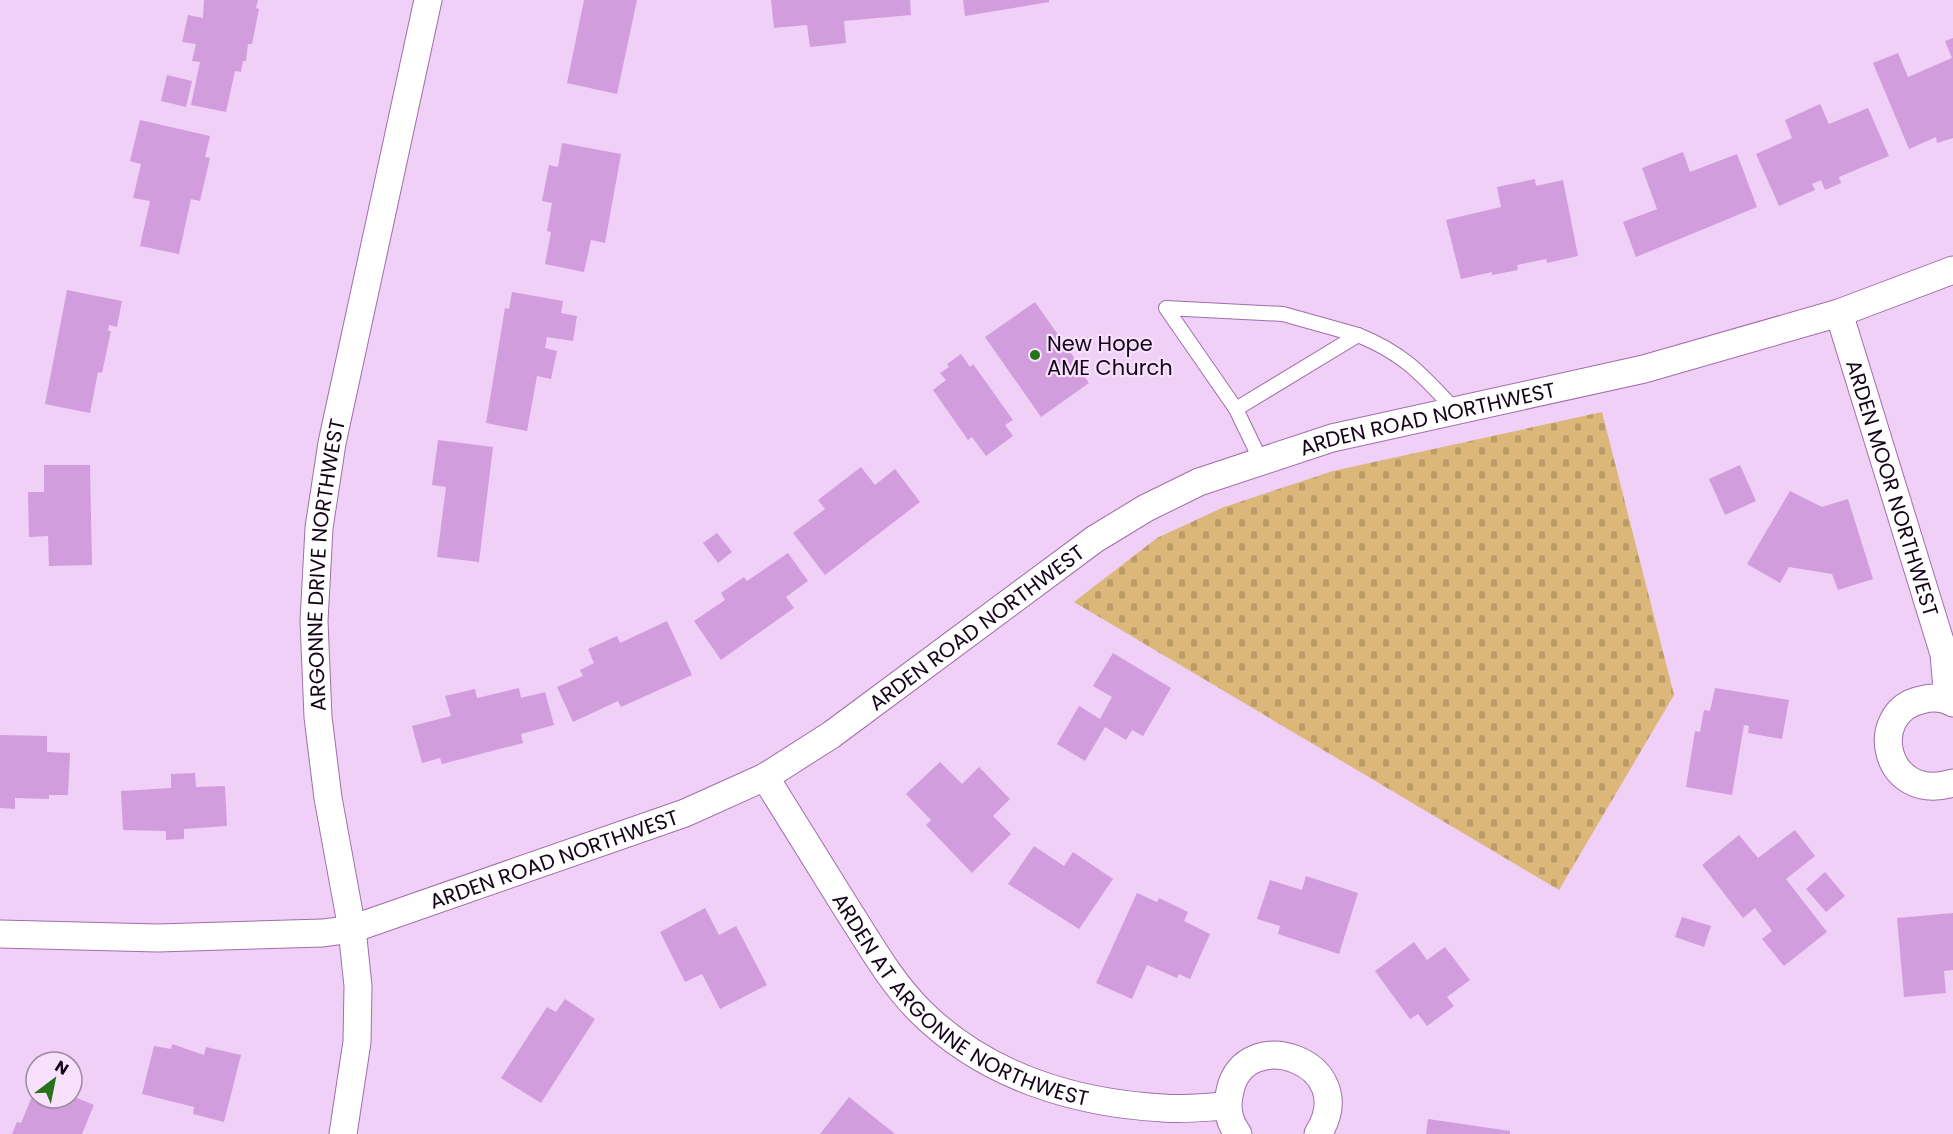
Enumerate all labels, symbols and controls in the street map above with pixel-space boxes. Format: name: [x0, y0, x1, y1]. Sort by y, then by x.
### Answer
place label: New Hope AME Church: [1047, 329, 1173, 382]
marker: New Hope AME Church: [1028, 348, 1042, 362]
street label: ARDEN MOOR NORTHWEST: [1840, 356, 1946, 620]
street label: ARDEN ROAD NORTHWEST: [1296, 375, 1558, 462]
street label: ARGONNE DRIVE NORTHWEST: [299, 416, 351, 712]
street label: ARDEN ROAD NORTHWEST: [863, 537, 1090, 717]
street label: ARDEN ROAD NORTHWEST: [425, 802, 682, 915]
street label: ARDEN AT ARGONNE NORTHWEST: [826, 887, 1092, 1112]
north arrow: [24, 1050, 84, 1110]
text: N: [50, 1055, 73, 1081]

